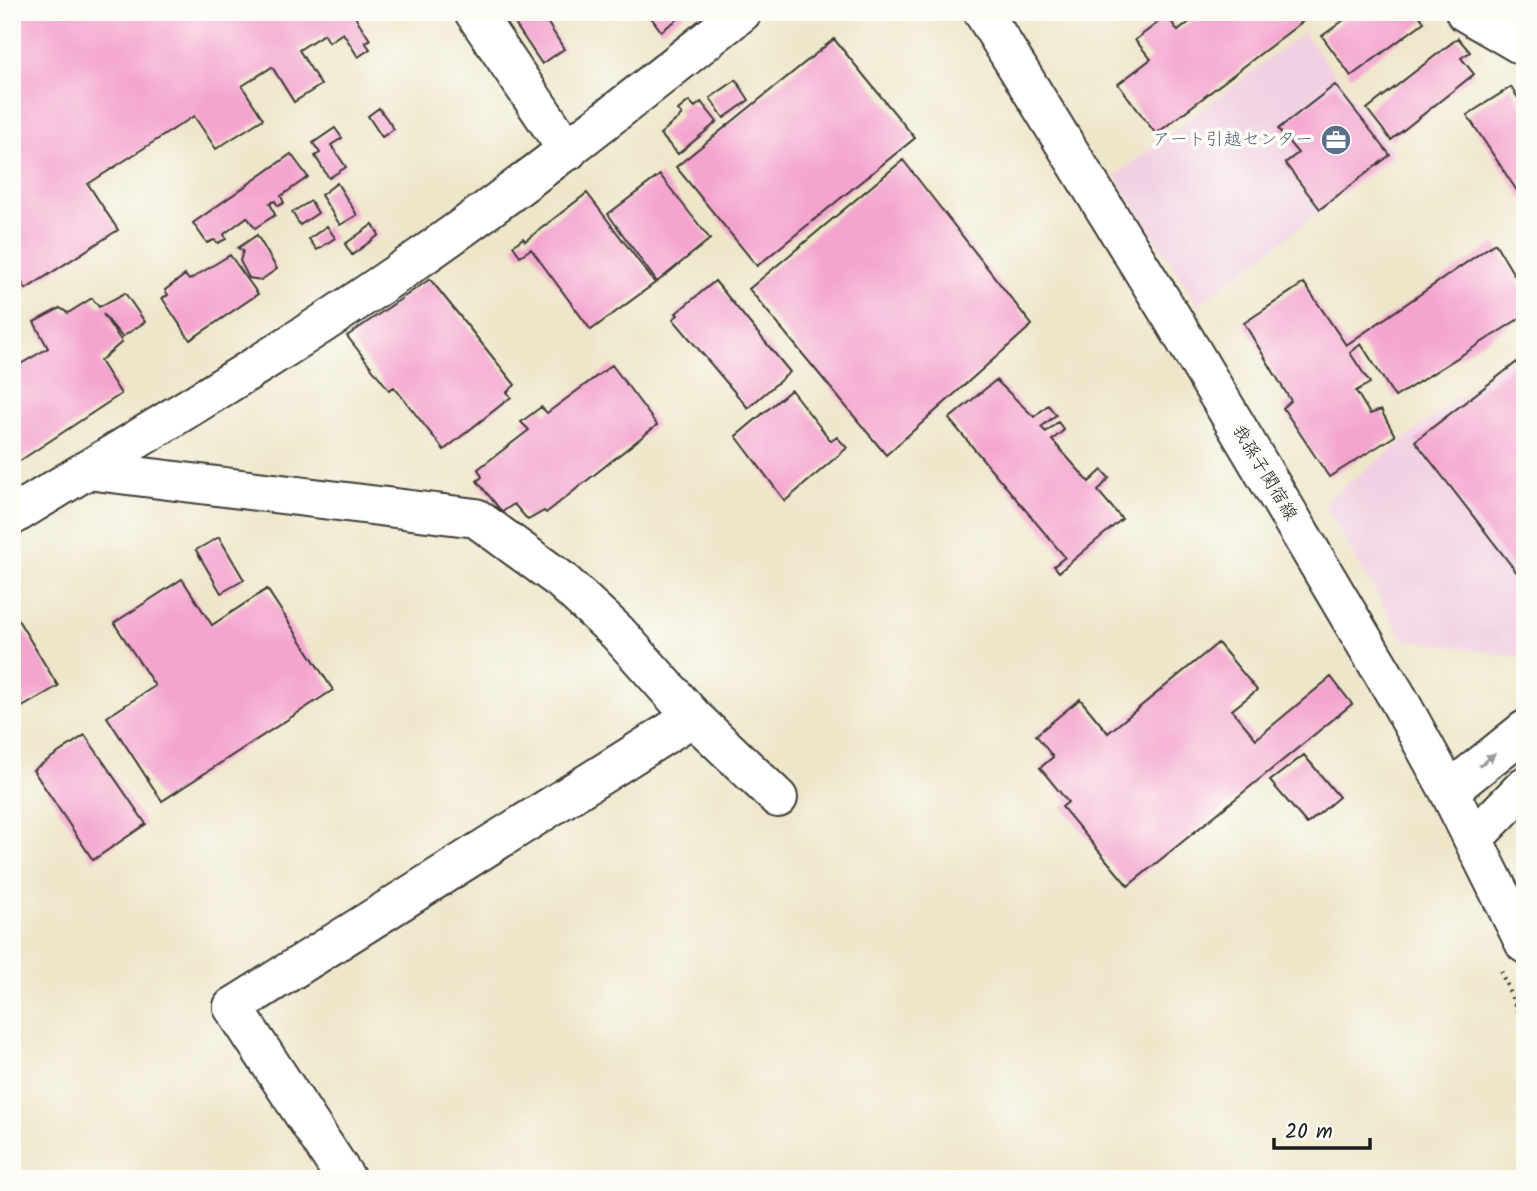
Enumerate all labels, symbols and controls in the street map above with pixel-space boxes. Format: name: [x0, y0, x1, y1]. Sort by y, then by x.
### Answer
office icon: アート引越センター: [1319, 123, 1353, 157]
place label: アート引越センター: [1152, 126, 1313, 155]
street label: 我孫子関宿線: [1224, 419, 1304, 527]
one-way arrow: [1478, 753, 1496, 768]
scale bar: [1274, 1107, 1371, 1151]
text: 20 m: [1285, 1116, 1333, 1149]

